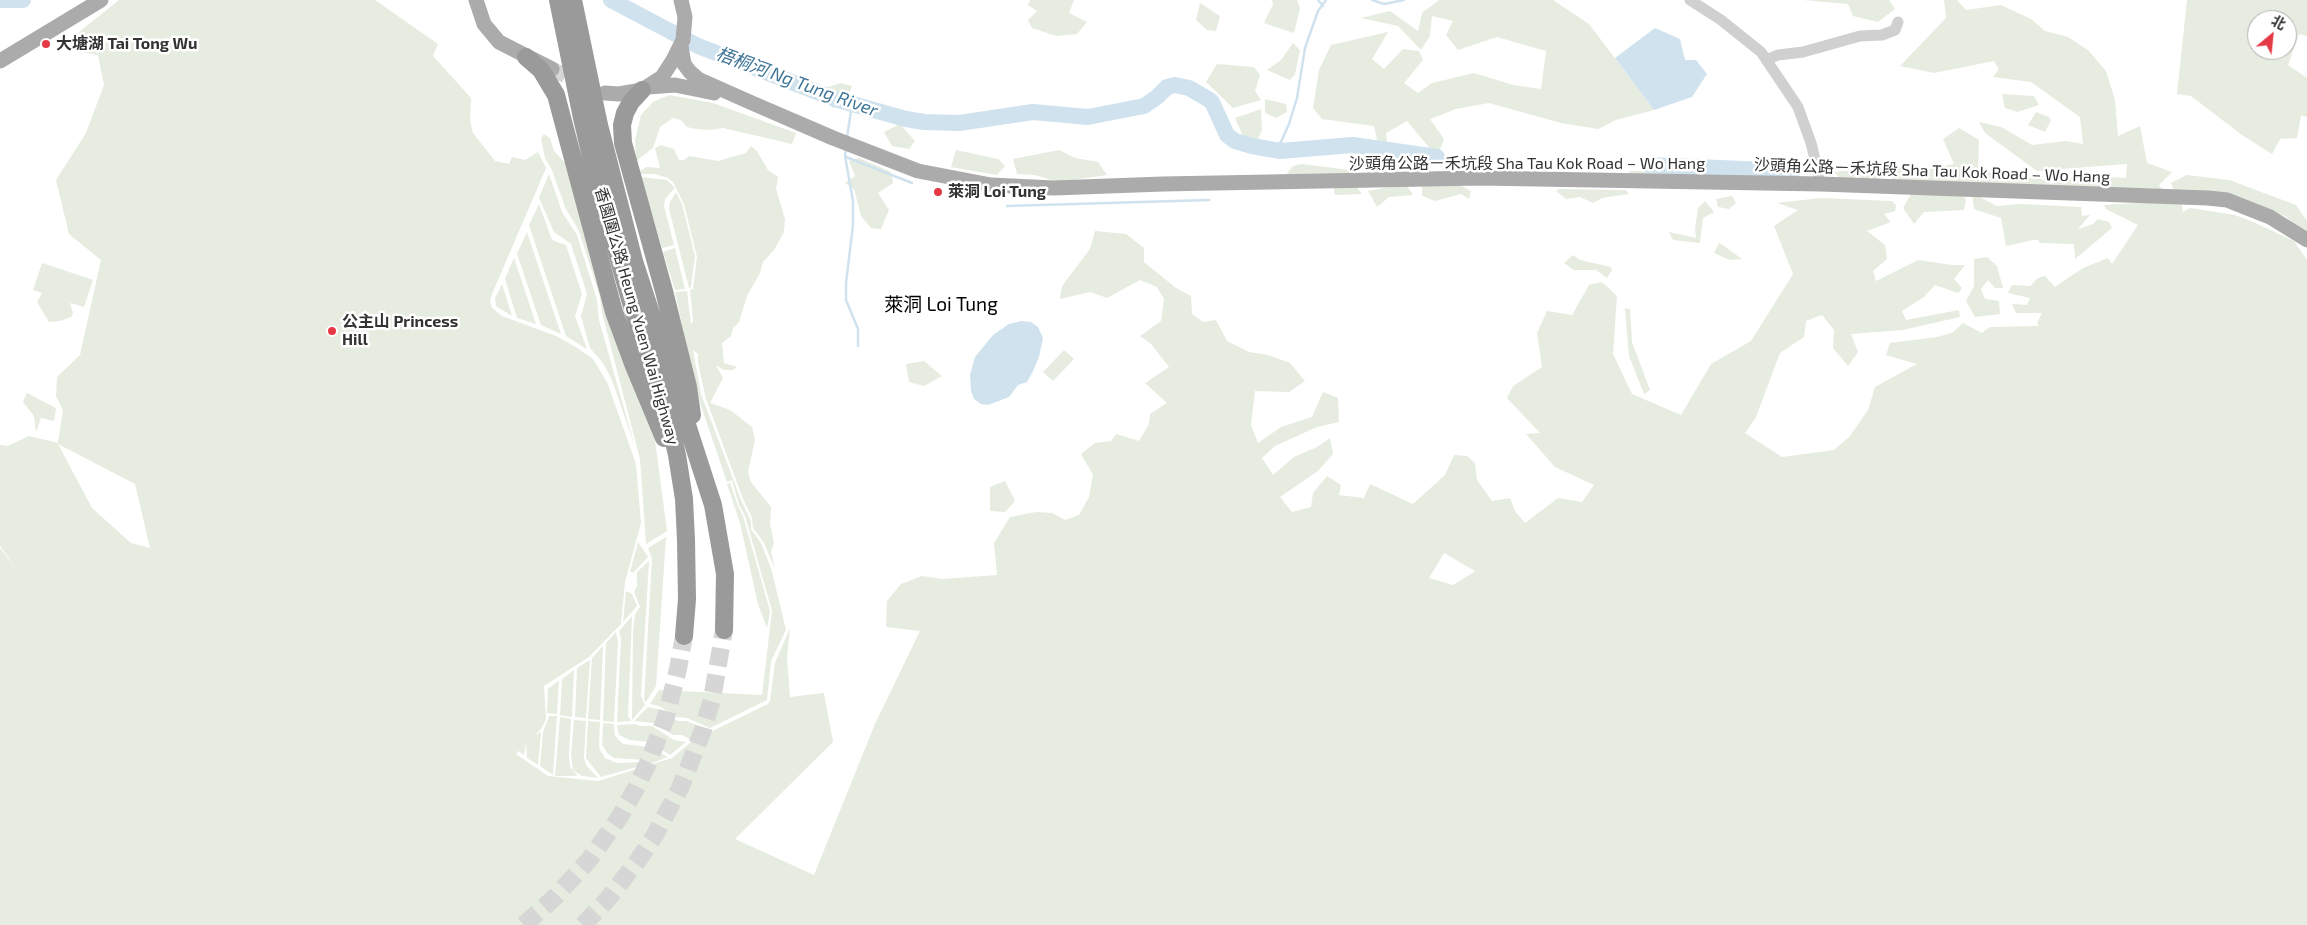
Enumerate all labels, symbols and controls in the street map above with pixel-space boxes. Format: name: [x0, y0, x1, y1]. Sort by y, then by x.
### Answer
north arrow: [2247, 10, 2297, 60]
text: 北: [2269, 11, 2289, 33]
place label: 大塘湖 Tai Tong Wu: [56, 34, 197, 54]
marker: 大塘湖 Tai Tong Wu: [40, 38, 52, 50]
water label: 梧桐河 Ng Tung River: [713, 43, 881, 121]
street label: 沙頭角公路－禾坑段 Sha Tau Kok Road – Wo Hang: [1349, 154, 1705, 174]
street label: 沙頭角公路－禾坑段 Sha Tau Kok Road – Wo Hang: [1754, 155, 2110, 187]
place label: 萊洞 Loi Tung: [948, 182, 1046, 202]
street label: 香園圍公路 Heung Yuen Wai Highway: [591, 185, 683, 447]
marker: 萊洞 Loi Tung: [932, 186, 944, 198]
district label: 萊洞 Loi Tung: [884, 294, 998, 316]
place label: 公主山 Princess Hill: [342, 312, 458, 350]
marker: 公主山 Princess Hill: [326, 325, 338, 337]

